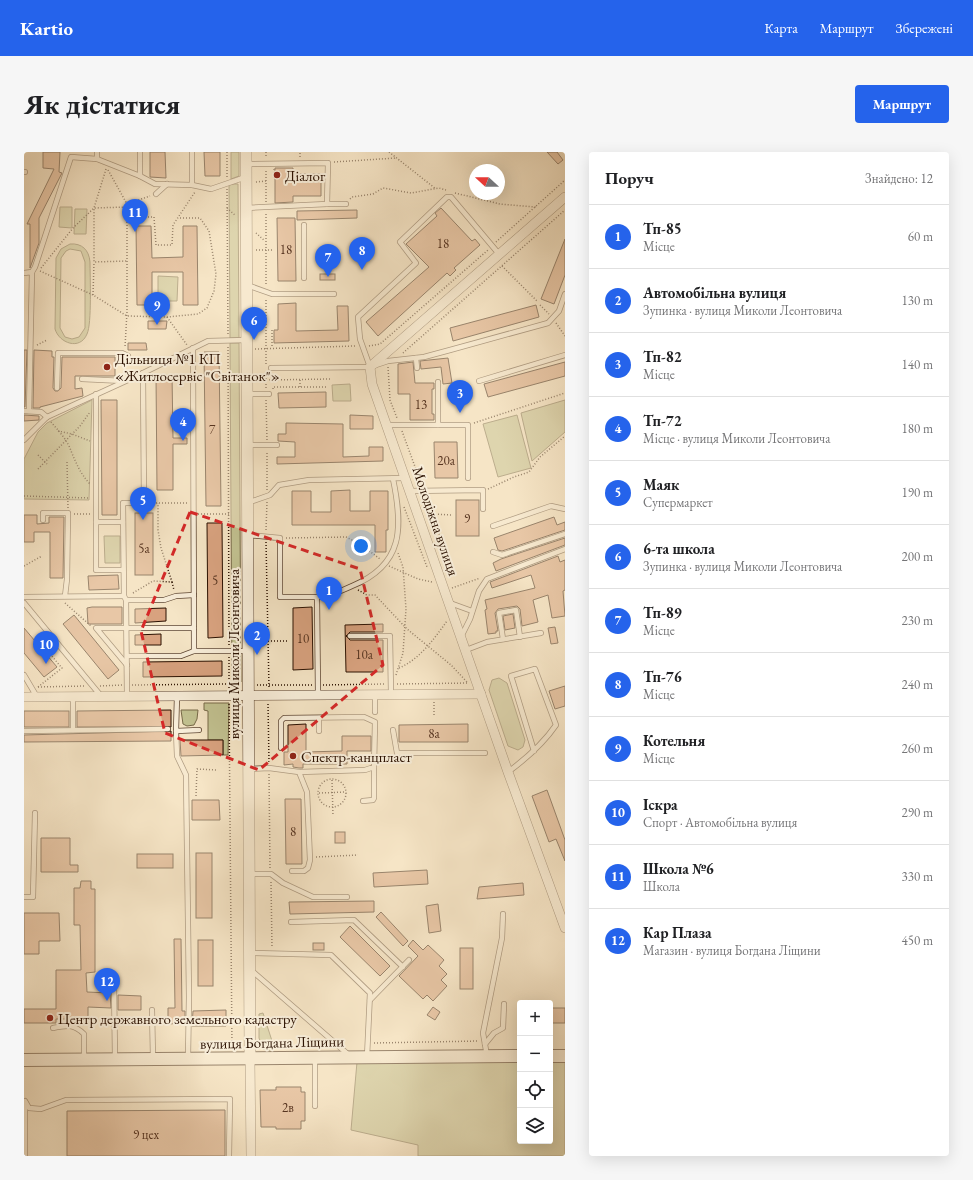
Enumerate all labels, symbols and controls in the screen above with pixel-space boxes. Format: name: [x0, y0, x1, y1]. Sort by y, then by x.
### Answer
text: Kartio: [20, 16, 73, 41]
text: Карта: [764, 19, 798, 37]
text: Маршрут: [820, 19, 874, 37]
text: Збережені: [896, 19, 953, 37]
button: Маршрут: [855, 85, 949, 123]
text: Як дістатися: [24, 86, 180, 122]
north arrow: [469, 164, 505, 200]
place label: Діалог: [285, 166, 326, 185]
text: Поруч: [605, 167, 654, 189]
marker: Діалог: [272, 170, 282, 180]
text: Знайдено: 12: [865, 170, 933, 187]
pin: 11: [122, 199, 148, 232]
text: Тп-85: [643, 219, 682, 238]
text: 1: [615, 228, 621, 245]
text: 60 m: [908, 228, 933, 245]
house number: 18: [437, 235, 449, 252]
pin: 8: [349, 237, 375, 270]
text: Місце: [643, 238, 675, 255]
house number: 18: [280, 241, 292, 258]
pin: 7: [315, 244, 341, 277]
text: Автомобільна вулиця: [643, 283, 786, 302]
pin: 9: [144, 292, 170, 325]
text: 2: [615, 292, 621, 309]
text: 130 m: [902, 292, 933, 309]
text: Зупинка · вулиця Миколи Леонтовича: [643, 302, 842, 319]
pin: 6: [241, 307, 267, 340]
text: Тп-82: [643, 347, 682, 366]
place label: Дільниця №1 КП «Житлосервіс "Світанок"»: [115, 349, 280, 385]
text: 3: [615, 356, 621, 373]
text: 140 m: [902, 356, 933, 373]
marker: Дільниця №1 КП «Житлосервіс "Світанок"»: [102, 362, 112, 372]
text: Місце: [643, 366, 675, 383]
pin: 3: [447, 380, 473, 413]
house number: 13: [415, 396, 427, 413]
pin: 4: [170, 408, 196, 441]
text: Тп-72: [643, 411, 682, 430]
text: 4: [615, 420, 621, 437]
text: 180 m: [902, 420, 933, 437]
house number: 7: [209, 421, 216, 438]
text: Місце · вулиця Миколи Леонтовича: [643, 430, 830, 447]
house number: 20а: [437, 452, 456, 469]
street label: Молодіжна вулиця: [408, 464, 464, 578]
text: Маяк: [643, 475, 679, 494]
text: 5: [615, 484, 621, 501]
text: 190 m: [902, 484, 933, 501]
pin: 5: [130, 487, 156, 520]
text: Супермаркет: [643, 494, 713, 511]
house number: 9: [464, 510, 471, 527]
your location: [351, 536, 371, 556]
text: 6-та школа: [643, 539, 715, 558]
house number: 5а: [138, 540, 151, 557]
text: 6: [615, 548, 621, 565]
text: 200 m: [902, 548, 933, 565]
text: Зупинка · вулиця Миколи Леонтовича: [643, 558, 842, 575]
street label: вулиця Миколи Леонтовича: [224, 569, 243, 739]
house number: 5: [212, 572, 218, 589]
pin: 1: [316, 577, 342, 610]
text: Тп-89: [643, 603, 682, 622]
text: 7: [615, 612, 621, 629]
text: 230 m: [902, 612, 933, 629]
pin: 2: [244, 622, 270, 655]
text: Місце: [643, 622, 675, 639]
house number: 10: [297, 630, 309, 647]
pin: 10: [33, 631, 59, 664]
house number: 10а: [355, 646, 374, 663]
text: Тп-76: [643, 667, 682, 686]
text: 8: [615, 676, 621, 693]
text: 240 m: [902, 676, 933, 693]
text: Місце: [643, 686, 675, 703]
house number: 8а: [428, 725, 441, 742]
text: Котельня: [643, 731, 705, 750]
text: 9: [615, 740, 621, 757]
text: 260 m: [902, 740, 933, 757]
place label: Спектр-канцпласт: [301, 747, 412, 766]
text: Місце: [643, 750, 675, 767]
marker: Спектр-канцпласт: [288, 751, 298, 761]
text: Іскра: [643, 795, 678, 814]
text: 10: [611, 804, 625, 821]
text: 290 m: [902, 804, 933, 821]
text: Спорт · Автомобільна вулиця: [643, 814, 797, 831]
house number: 8: [290, 823, 296, 840]
text: Школа №6: [643, 859, 714, 878]
text: 11: [611, 868, 625, 885]
text: 330 m: [902, 868, 933, 885]
text: Школа: [643, 878, 680, 895]
text: Кар Плаза: [643, 923, 712, 942]
text: 12: [611, 932, 625, 949]
text: 450 m: [902, 932, 933, 949]
text: Магазин · вулиця Богдана Ліщини: [643, 942, 821, 959]
pin: 12: [94, 968, 120, 1001]
map controls: [517, 1000, 553, 1144]
button: +: [517, 1000, 553, 1036]
place label: Центр державного земельного кадастру: [58, 1009, 297, 1028]
marker: Центр державного земельного кадастру: [45, 1013, 55, 1023]
street label: вулиця Богдана Ліщини: [200, 1031, 344, 1053]
button: −: [517, 1036, 553, 1072]
button: locate: [517, 1072, 553, 1108]
house number: 2в: [282, 1099, 294, 1116]
button: layers: [517, 1108, 553, 1144]
house number: 9 цех: [133, 1126, 159, 1143]

